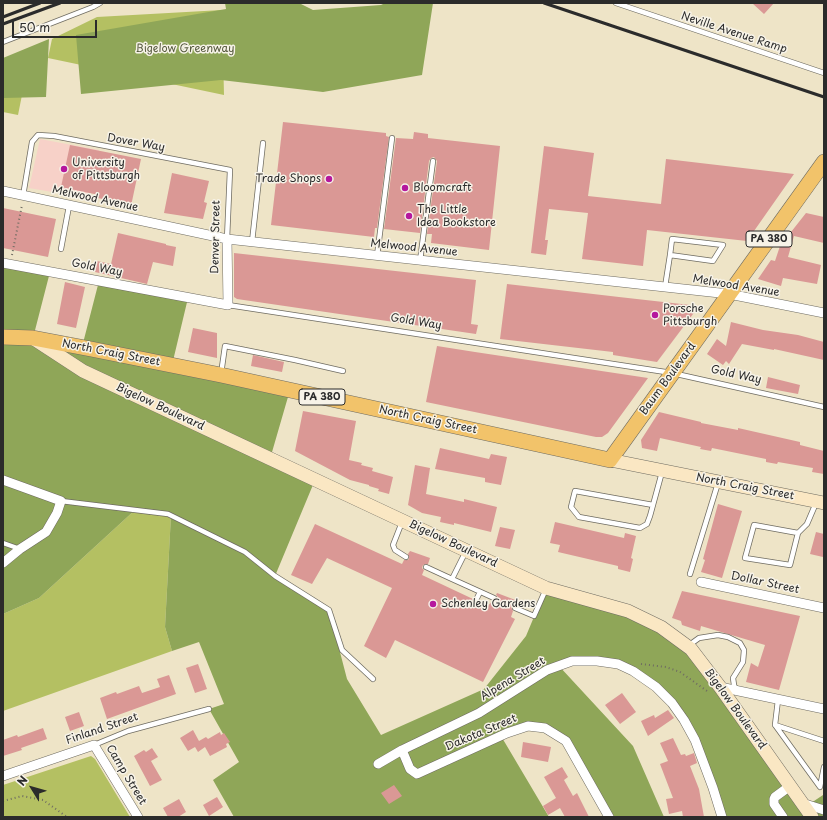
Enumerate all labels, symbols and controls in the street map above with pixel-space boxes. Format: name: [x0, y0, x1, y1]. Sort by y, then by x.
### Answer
street label: Neville Avenue Ramp: [679, 10, 789, 56]
scale bar: [14, 12, 99, 38]
text: 50 m: [19, 18, 50, 36]
park label: Bigelow Greenway: [136, 42, 234, 56]
street label: Dover Way: [106, 131, 166, 155]
place label: University of Pittsburgh: [72, 156, 140, 182]
marker: University of Pittsburgh: [59, 164, 69, 174]
place label: Trade Shops: [255, 172, 321, 186]
marker: Trade Shops: [324, 174, 334, 184]
place label: Bloomcraft: [413, 181, 471, 195]
street label: Melwood Avenue: [51, 183, 139, 215]
marker: Bloomcraft: [400, 183, 410, 193]
street label: Denver Street: [209, 200, 223, 274]
place label: The Little Idea Bookstore: [417, 203, 496, 229]
marker: The Little Idea Bookstore: [404, 211, 414, 221]
road number: PA 380: [746, 231, 792, 247]
street label: Melwood Avenue: [370, 237, 458, 259]
street label: Gold Way: [70, 257, 124, 279]
street label: Melwood Avenue: [692, 273, 780, 299]
place label: Porsche Pittsburgh: [663, 302, 717, 328]
marker: Porsche Pittsburgh: [650, 310, 660, 320]
street label: Gold Way: [389, 311, 443, 333]
street label: North Craig Street: [61, 337, 161, 369]
street label: Baum Boulevard: [637, 340, 699, 418]
street label: Gold Way: [709, 363, 763, 387]
street label: Bigelow Boulevard: [114, 381, 206, 433]
road number: PA 380: [299, 389, 345, 405]
street label: North Craig Street: [378, 403, 478, 437]
street label: North Craig Street: [695, 471, 795, 503]
street label: Bigelow Boulevard: [407, 518, 499, 570]
street label: Dollar Street: [730, 569, 800, 597]
place label: Schenley Gardens: [441, 597, 535, 611]
marker: Schenley Gardens: [428, 599, 438, 609]
street label: Alpena Street: [478, 655, 548, 703]
street label: Bigelow Boulevard: [701, 666, 769, 752]
street label: Finland Street: [64, 710, 140, 748]
street label: Dakota Street: [443, 712, 519, 754]
street label: Camp Street: [103, 742, 149, 808]
north arrow: [12, 768, 52, 808]
text: N: [13, 772, 31, 789]

